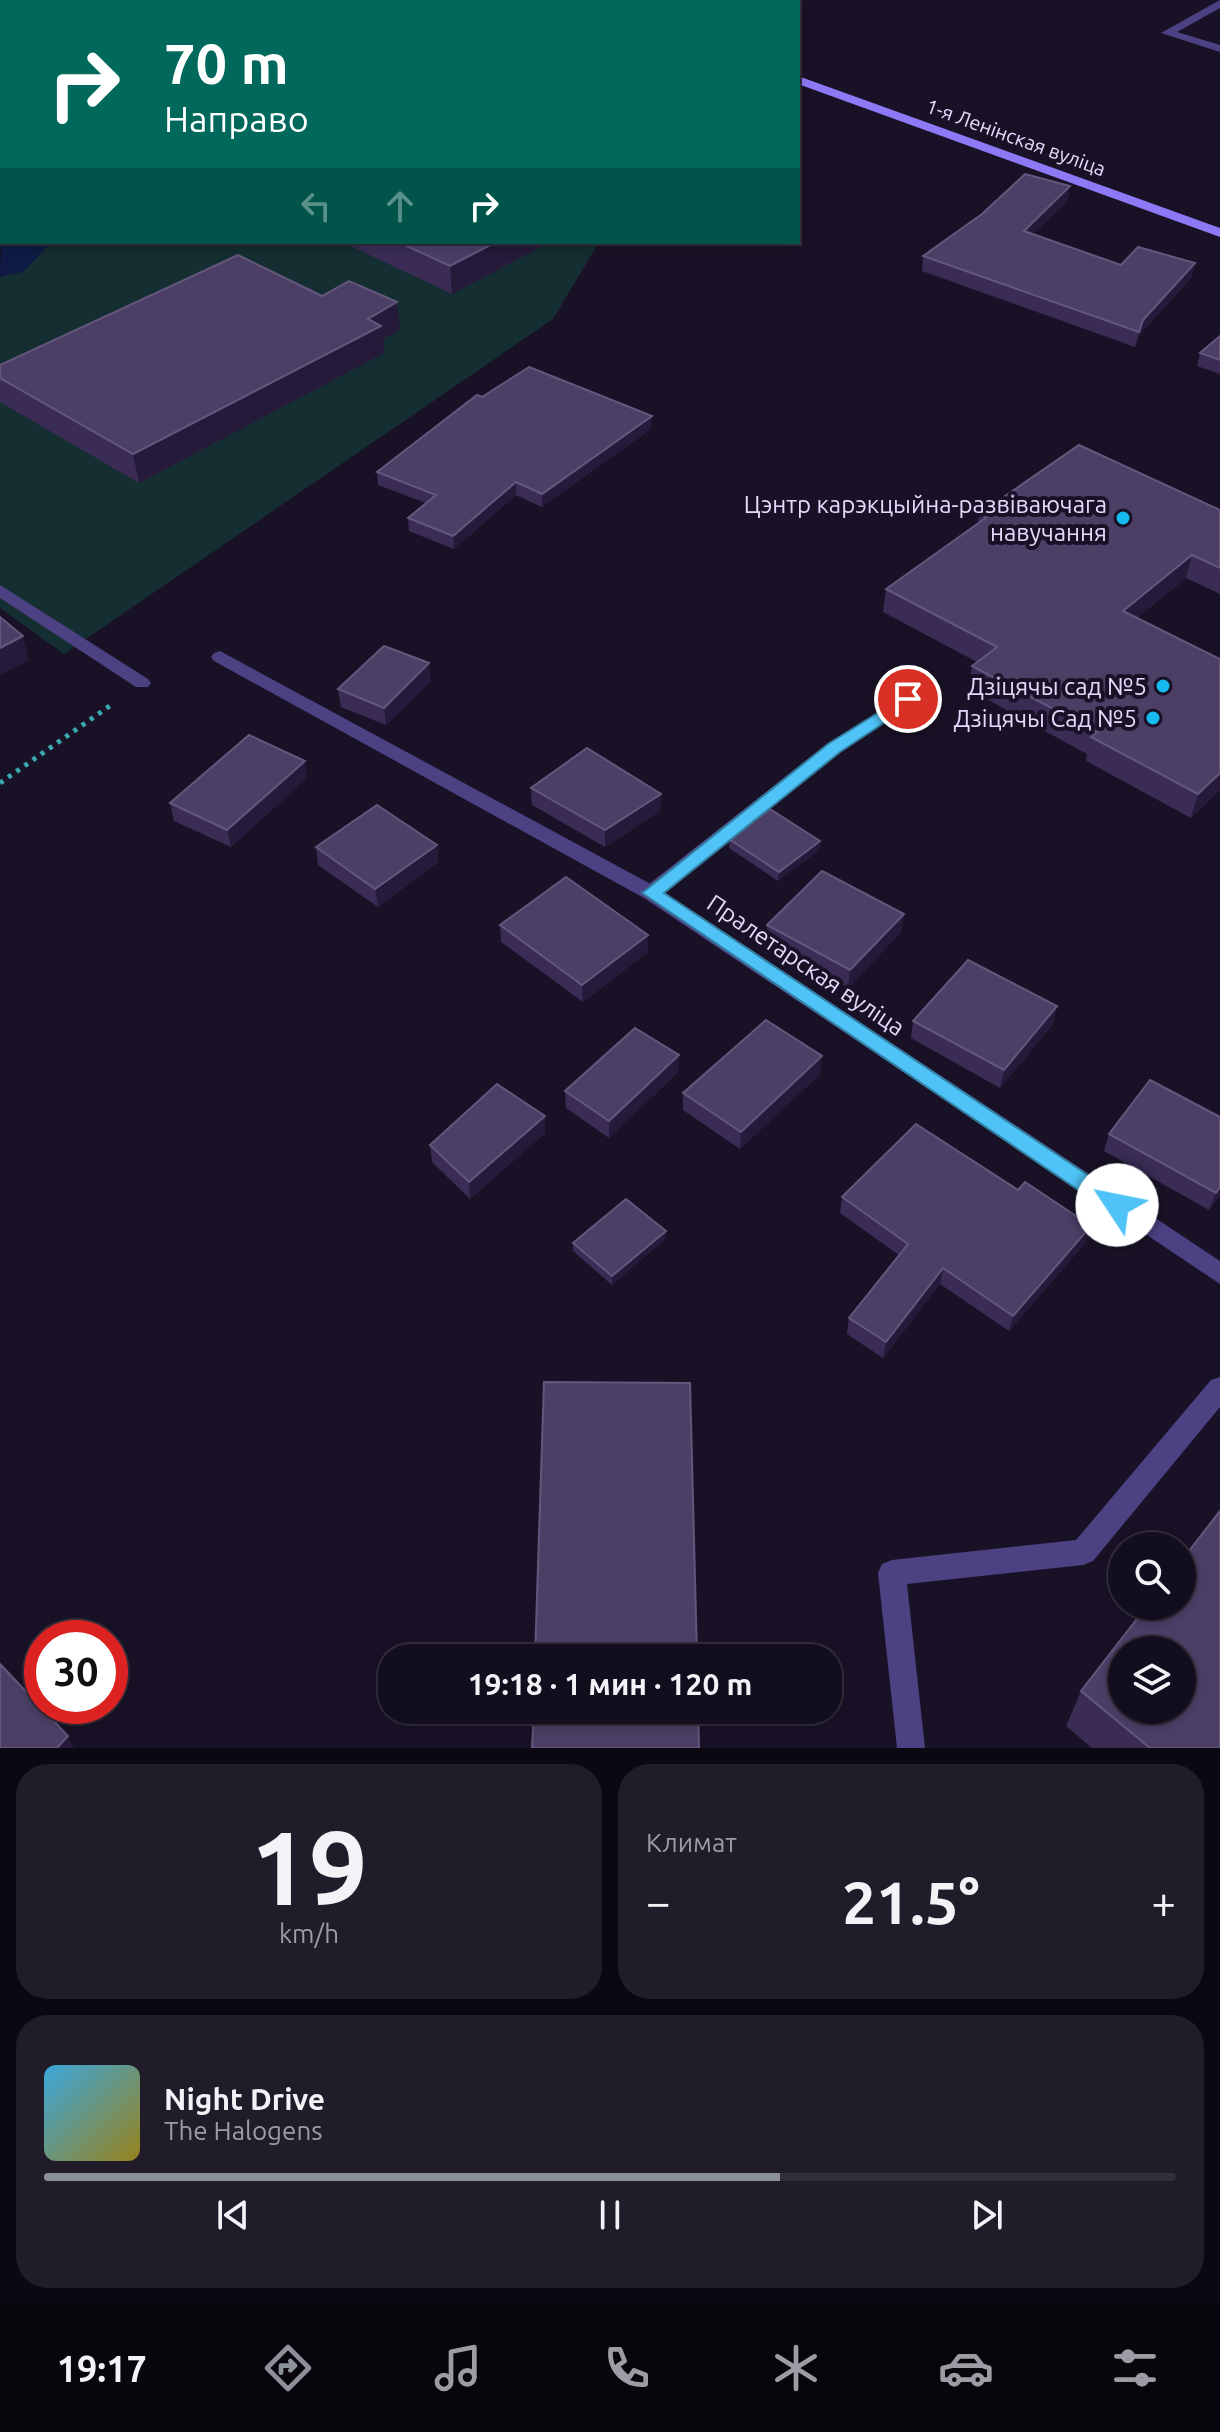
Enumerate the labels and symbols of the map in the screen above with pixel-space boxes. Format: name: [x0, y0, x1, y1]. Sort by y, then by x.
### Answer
street label: 1-я Ленінская вуліца: [923, 94, 1109, 180]
place label: Цэнтр карэкцыйна-развіваючага навучання: [744, 491, 1107, 546]
marker: Цэнтр карэкцыйна-развіваючага навучання: [1114, 509, 1132, 527]
pin: [874, 665, 942, 733]
place label: Дзіцячы сад №5: [967, 673, 1147, 700]
marker: Дзіцячы сад №5: [1154, 677, 1172, 695]
place label: Дзіцячы Сад №5: [954, 705, 1137, 732]
marker: Дзіцячы Сад №5: [1144, 709, 1162, 727]
street label: Пралетарская вуліца: [702, 889, 910, 1041]
position arrow: [1075, 1163, 1159, 1247]
speed limit sign: 30: [24, 1620, 128, 1724]

